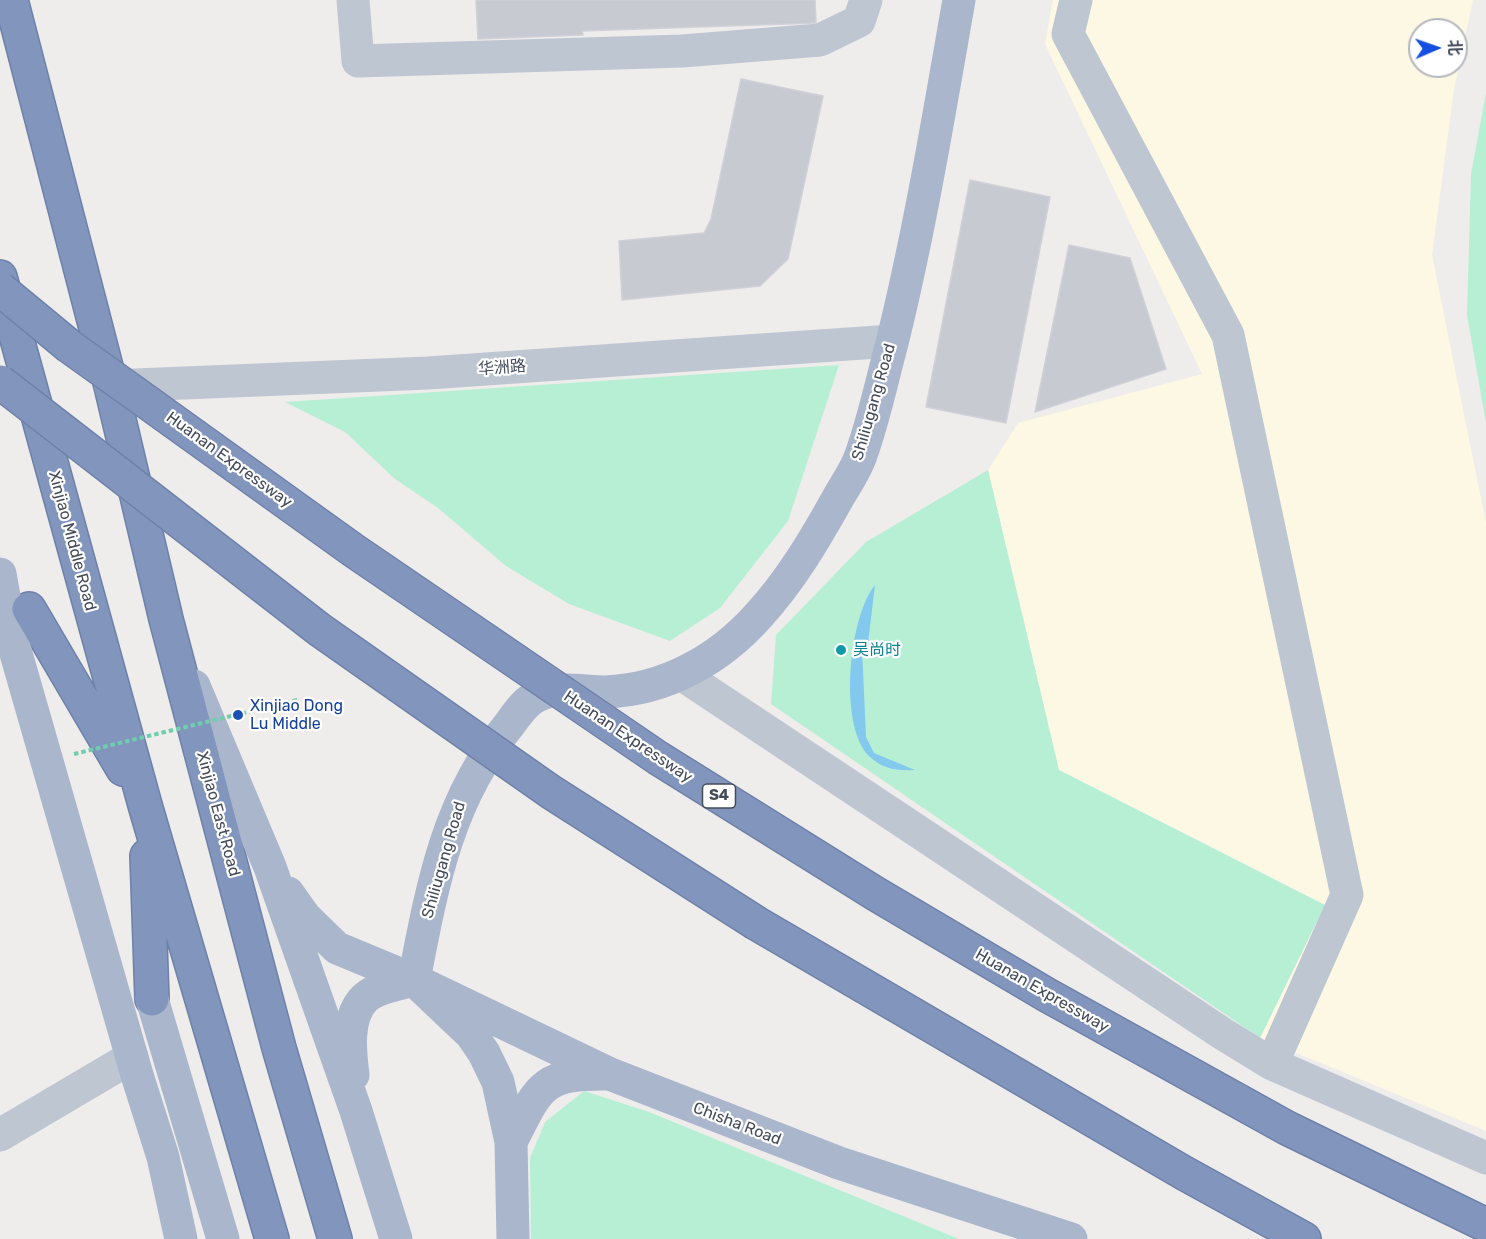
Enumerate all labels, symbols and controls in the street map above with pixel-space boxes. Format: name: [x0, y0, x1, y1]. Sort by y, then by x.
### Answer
north arrow: [1408, 18, 1468, 78]
text: 北: [1445, 39, 1464, 56]
street label: Shiliugang Road: [848, 341, 900, 463]
street label: 华洲路: [477, 357, 527, 379]
street label: Huanan Expressway: [162, 408, 296, 512]
street label: Xinjiao Middle Road: [44, 469, 100, 613]
place label: 吴尚时: [853, 640, 901, 660]
marker: 吴尚时: [834, 643, 848, 657]
street label: Huanan Expressway: [560, 687, 696, 787]
place label: Xinjiao Dong Lu Middle: [250, 696, 343, 734]
marker: Xinjiao Dong Lu Middle: [231, 708, 245, 722]
street label: Xinjiao East Road: [192, 750, 244, 878]
road number: S4: [702, 784, 736, 808]
street label: Shiliugang Road: [418, 799, 470, 921]
street label: Huanan Expressway: [972, 945, 1112, 1037]
street label: Chisha Road: [690, 1098, 784, 1150]

